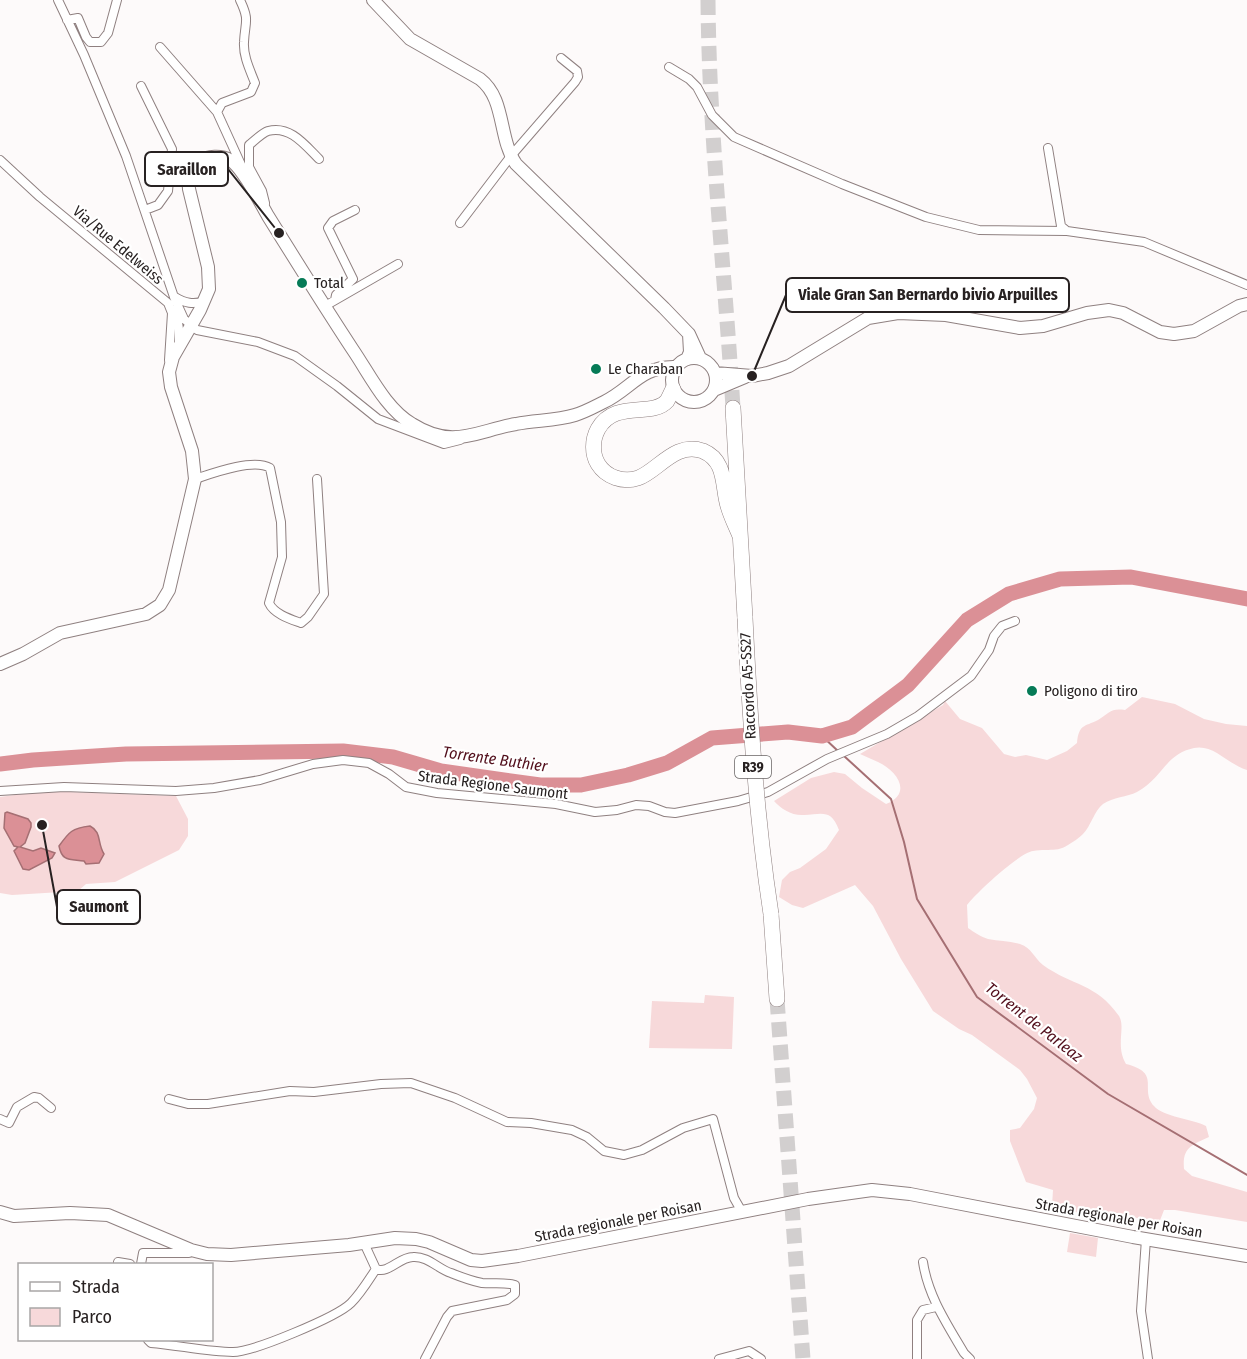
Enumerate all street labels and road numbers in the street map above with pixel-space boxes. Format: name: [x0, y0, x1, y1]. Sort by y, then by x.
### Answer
street label: Via/Rue Edelweiss: [69, 202, 167, 288]
street label: Raccordo A5-SS27: [736, 632, 760, 740]
road number: R39: [735, 756, 771, 778]
street label: Strada Regione Saumont: [417, 767, 569, 803]
street label: Strada regionale per Roisan: [1034, 1194, 1204, 1242]
street label: Strada regionale per Roisan: [533, 1196, 703, 1246]

